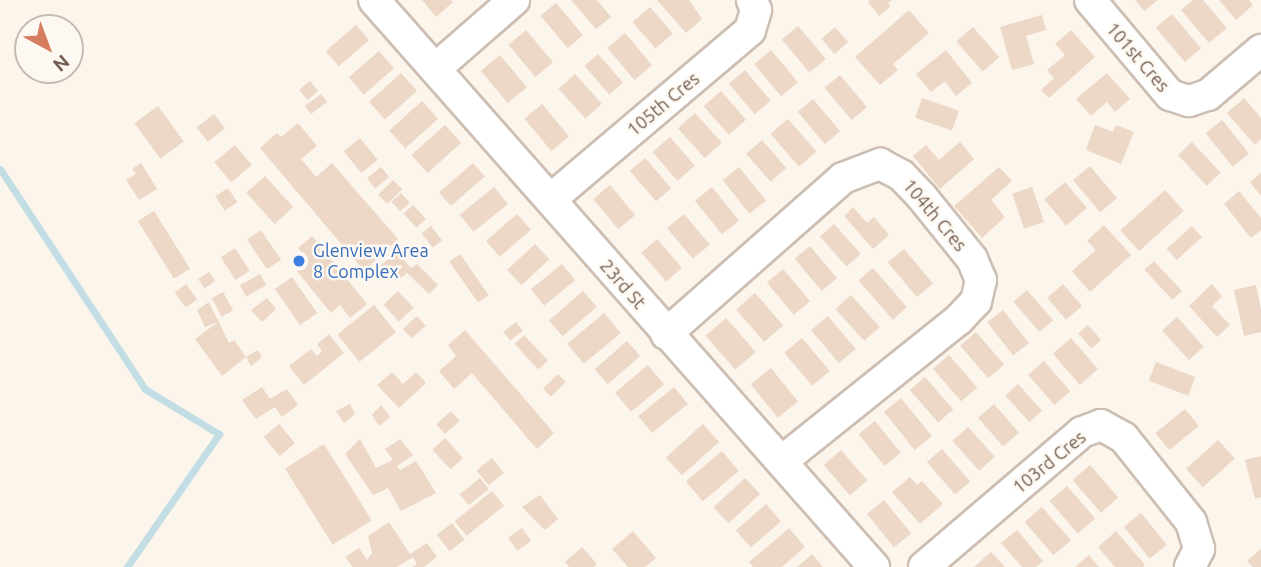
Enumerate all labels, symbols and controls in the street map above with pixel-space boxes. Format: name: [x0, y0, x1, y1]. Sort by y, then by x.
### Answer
north arrow: [14, 14, 84, 84]
street label: 101st Cres: [1102, 18, 1174, 96]
text: N: [49, 50, 74, 76]
street label: 105th Cres: [623, 68, 703, 140]
street label: 104th Cres: [899, 175, 971, 255]
place label: Glenview Area 8 Complex: [313, 240, 429, 282]
marker: Glenview Area 8 Complex: [291, 253, 307, 269]
street label: 23rd St: [596, 255, 650, 313]
street label: 103rd Cres: [1008, 426, 1090, 498]

